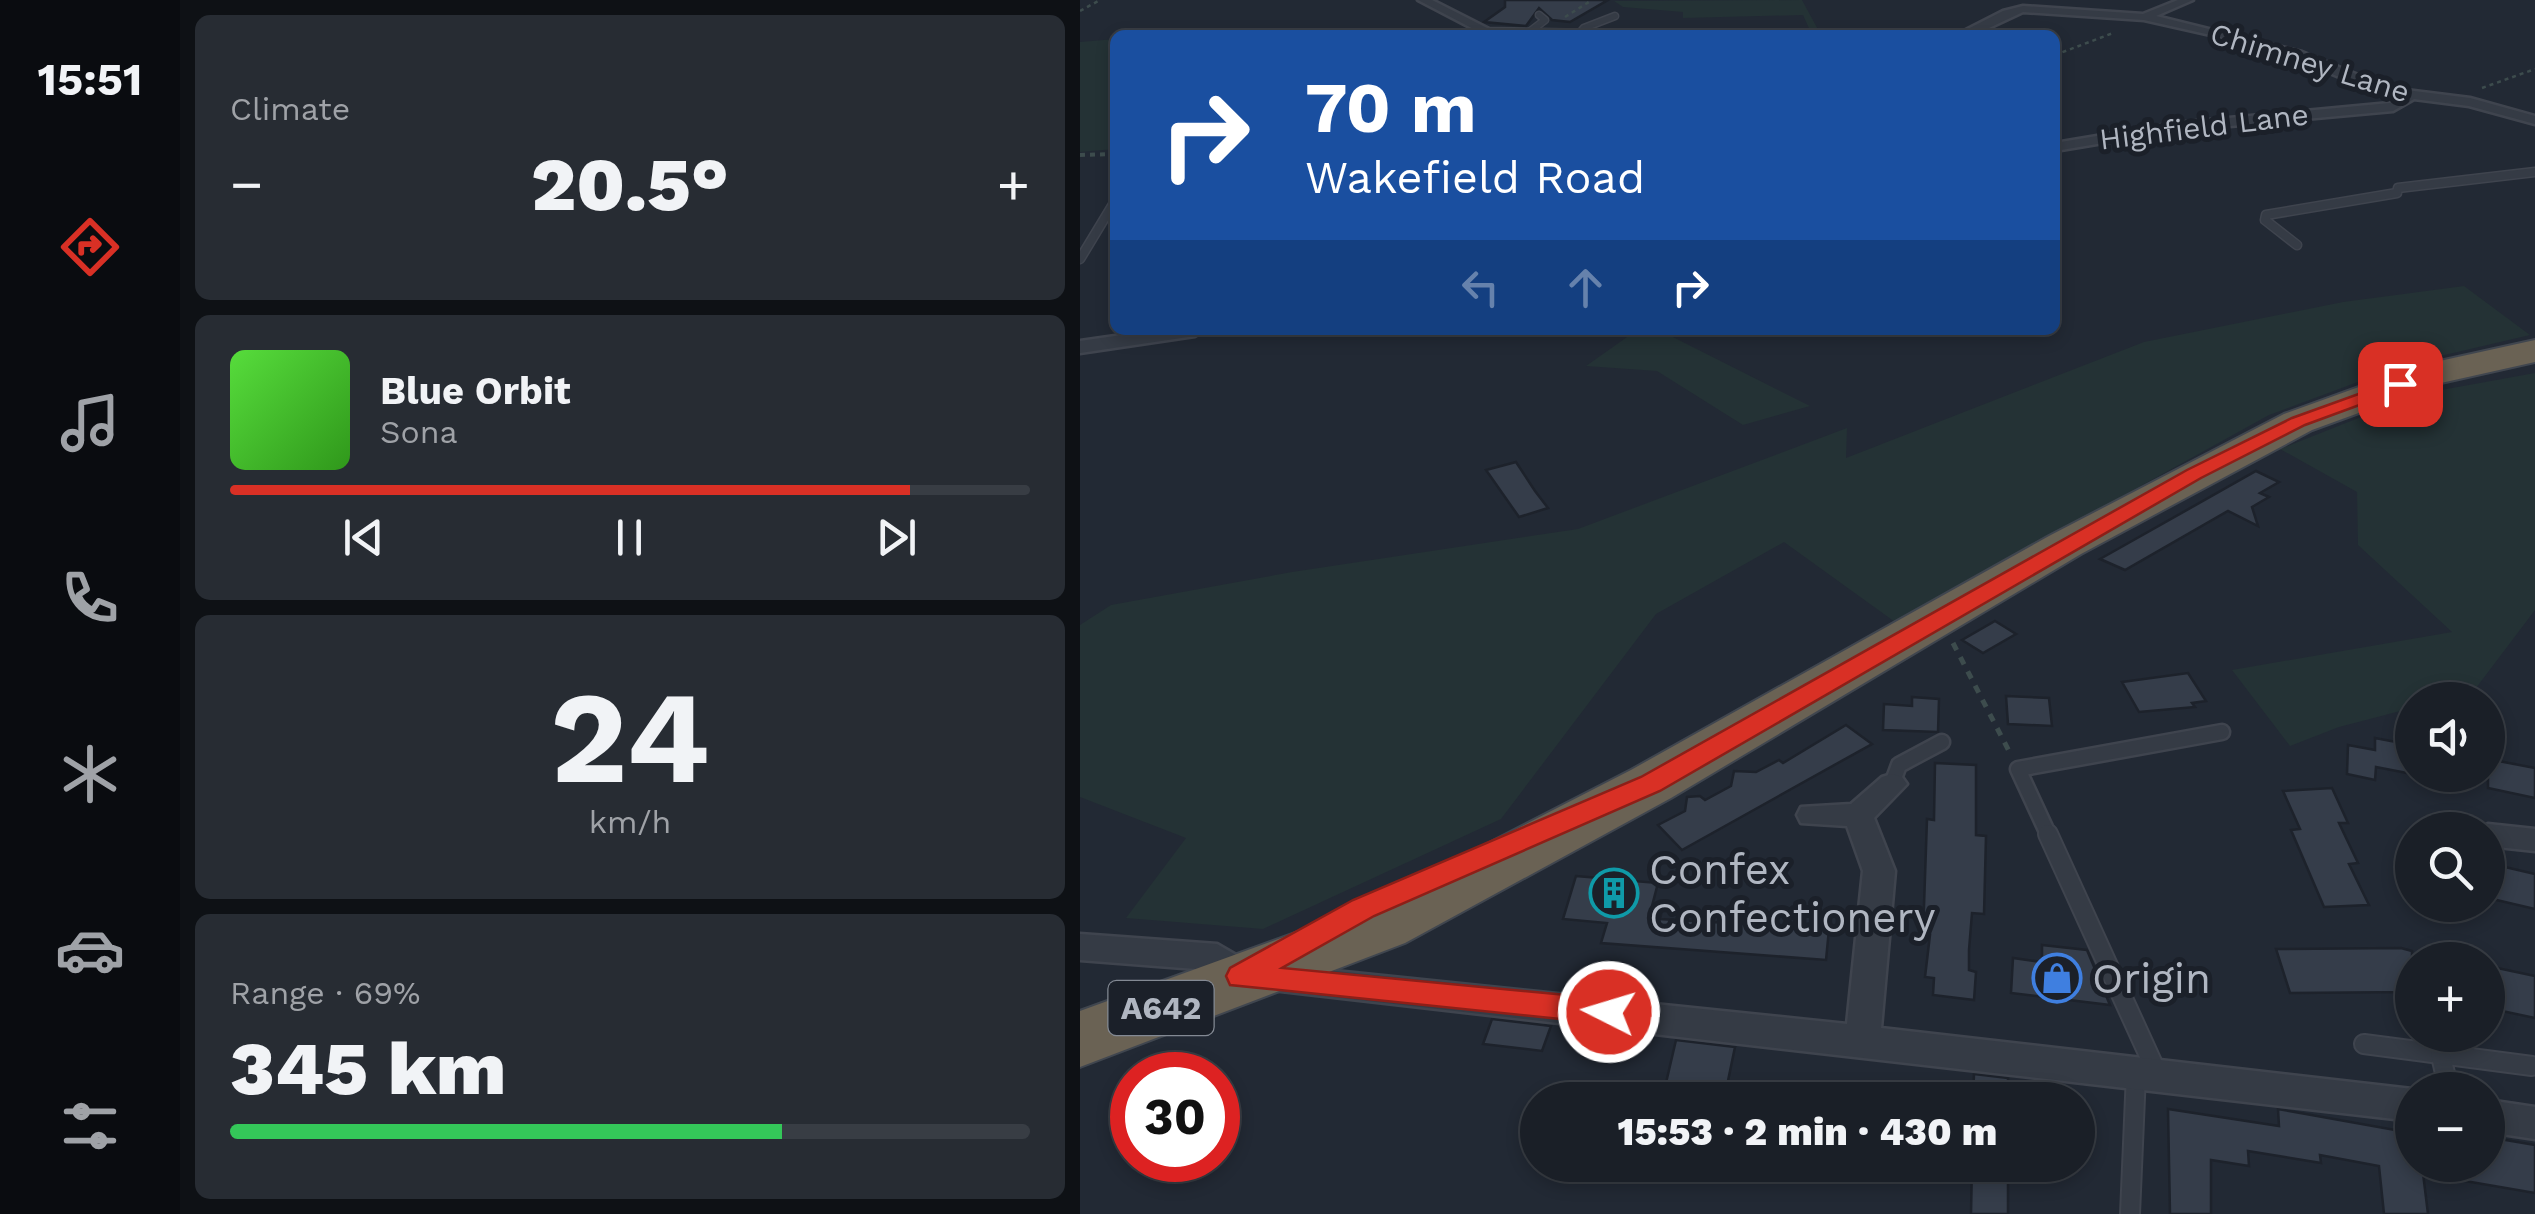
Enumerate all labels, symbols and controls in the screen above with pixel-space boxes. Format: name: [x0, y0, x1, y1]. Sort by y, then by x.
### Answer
street label: Chimney Lane: [2206, 16, 2414, 109]
text: 15:51: [38, 53, 142, 106]
text: 70 m: [1305, 67, 1477, 149]
icon: right: [1140, 70, 1270, 200]
text: Climate: [230, 90, 350, 128]
street label: Highfield Lane: [2097, 96, 2310, 157]
text: 20.5°: [531, 140, 729, 228]
text: Wakefield Road: [1305, 151, 1645, 204]
text: −: [230, 152, 263, 216]
text: +: [997, 152, 1030, 216]
icon: directions: [55, 212, 125, 282]
icon: left: [1453, 260, 1508, 315]
icon: ahead: [1558, 260, 1613, 315]
icon: right: [1663, 260, 1718, 315]
pin: [2358, 342, 2443, 427]
icon: arrive: [2373, 357, 2428, 412]
text: Blue Orbit: [380, 369, 571, 413]
icon: music: [55, 388, 125, 458]
text: Sona: [380, 413, 458, 451]
icon: previous: [336, 510, 391, 565]
icon: pause: [602, 510, 657, 565]
icon: next: [869, 510, 924, 565]
icon: phone: [55, 563, 125, 633]
text: 24: [550, 661, 710, 814]
map controls: [2395, 682, 2505, 1182]
button: sound: [2395, 682, 2505, 792]
icon: climate: [55, 739, 125, 809]
text: km/h: [589, 803, 671, 841]
button: search: [2395, 812, 2505, 922]
place label: Confex Confectionery: [1649, 845, 1936, 942]
building icon: Confex Confectionery: [1588, 867, 1640, 919]
icon: car: [55, 915, 125, 985]
button: +: [2395, 942, 2505, 1052]
shop icon: Origin: [2031, 952, 2083, 1004]
place label: Origin: [2092, 954, 2211, 1003]
position arrow: [1557, 960, 1661, 1064]
text: Range · 69%: [230, 974, 420, 1012]
road number: A642: [1108, 981, 1214, 1035]
text: 345 km: [230, 1024, 506, 1112]
speed limit sign: 30: [1110, 1052, 1240, 1182]
button: −: [2395, 1072, 2505, 1182]
icon: filters: [55, 1091, 125, 1161]
text: 15:53 · 2 min · 430 m: [1618, 1110, 1997, 1154]

